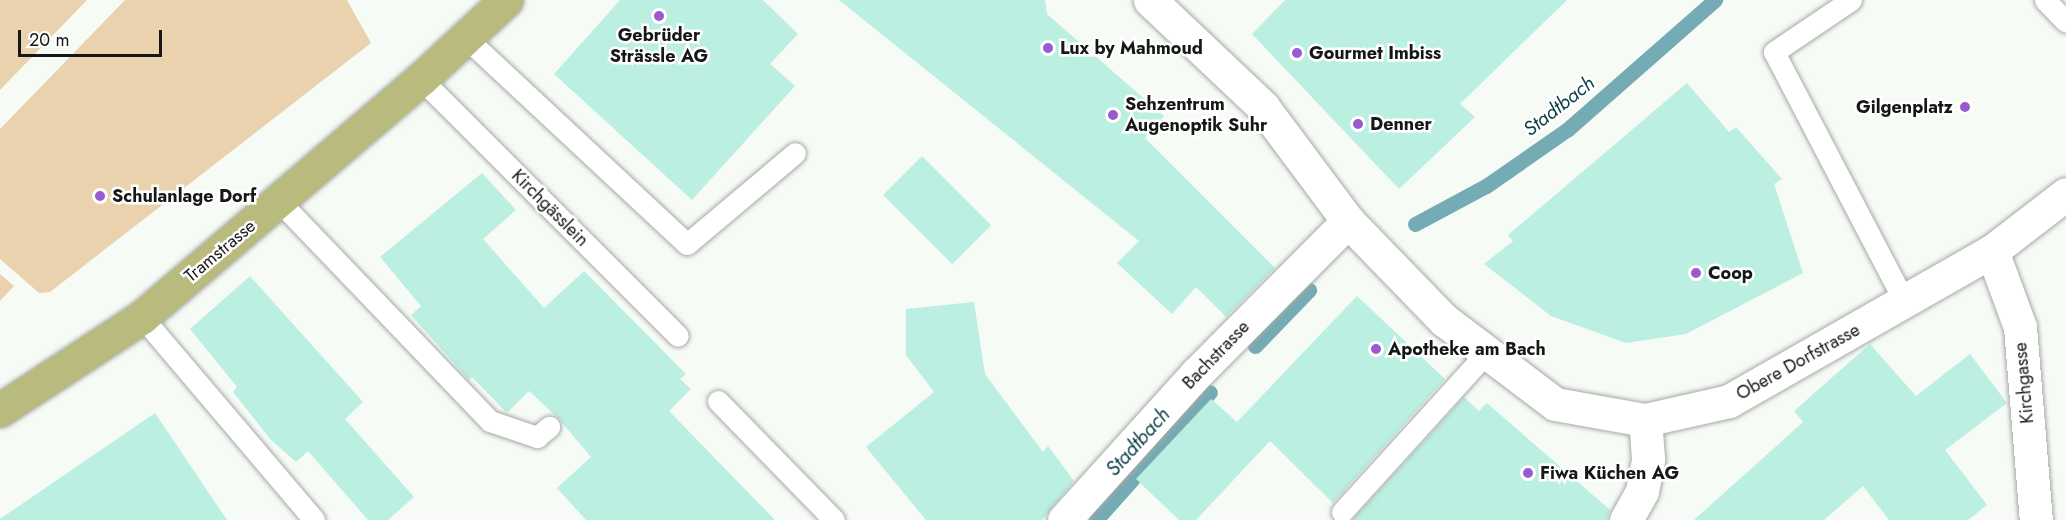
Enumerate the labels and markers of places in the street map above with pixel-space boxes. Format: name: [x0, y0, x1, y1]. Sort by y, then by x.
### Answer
marker: Gebrüder Strässle AG: [652, 9, 666, 23]
place label: Gebrüder Strässle AG: [610, 25, 708, 68]
place label: Lux by Mahmoud: [1060, 37, 1203, 59]
marker: Lux by Mahmoud: [1041, 41, 1055, 55]
place label: Gourmet Imbiss: [1309, 42, 1441, 64]
marker: Gourmet Imbiss: [1290, 46, 1304, 60]
place label: Sehzentrum Augenoptik Suhr: [1125, 94, 1267, 136]
place label: Gilgenplatz: [1856, 96, 1953, 118]
marker: Gilgenplatz: [1958, 100, 1972, 114]
marker: Sehzentrum Augenoptik Suhr: [1106, 108, 1120, 122]
place label: Denner: [1370, 113, 1432, 135]
marker: Denner: [1351, 117, 1365, 131]
place label: Schulanlage Dorf: [112, 185, 256, 207]
marker: Schulanlage Dorf: [93, 189, 107, 203]
place label: Coop: [1708, 262, 1753, 284]
marker: Coop: [1689, 266, 1703, 280]
place label: Apotheke am Bach: [1388, 338, 1546, 360]
marker: Apotheke am Bach: [1369, 342, 1383, 356]
place label: Fiwa Küchen AG: [1540, 462, 1679, 484]
marker: Fiwa Küchen AG: [1521, 466, 1535, 480]

